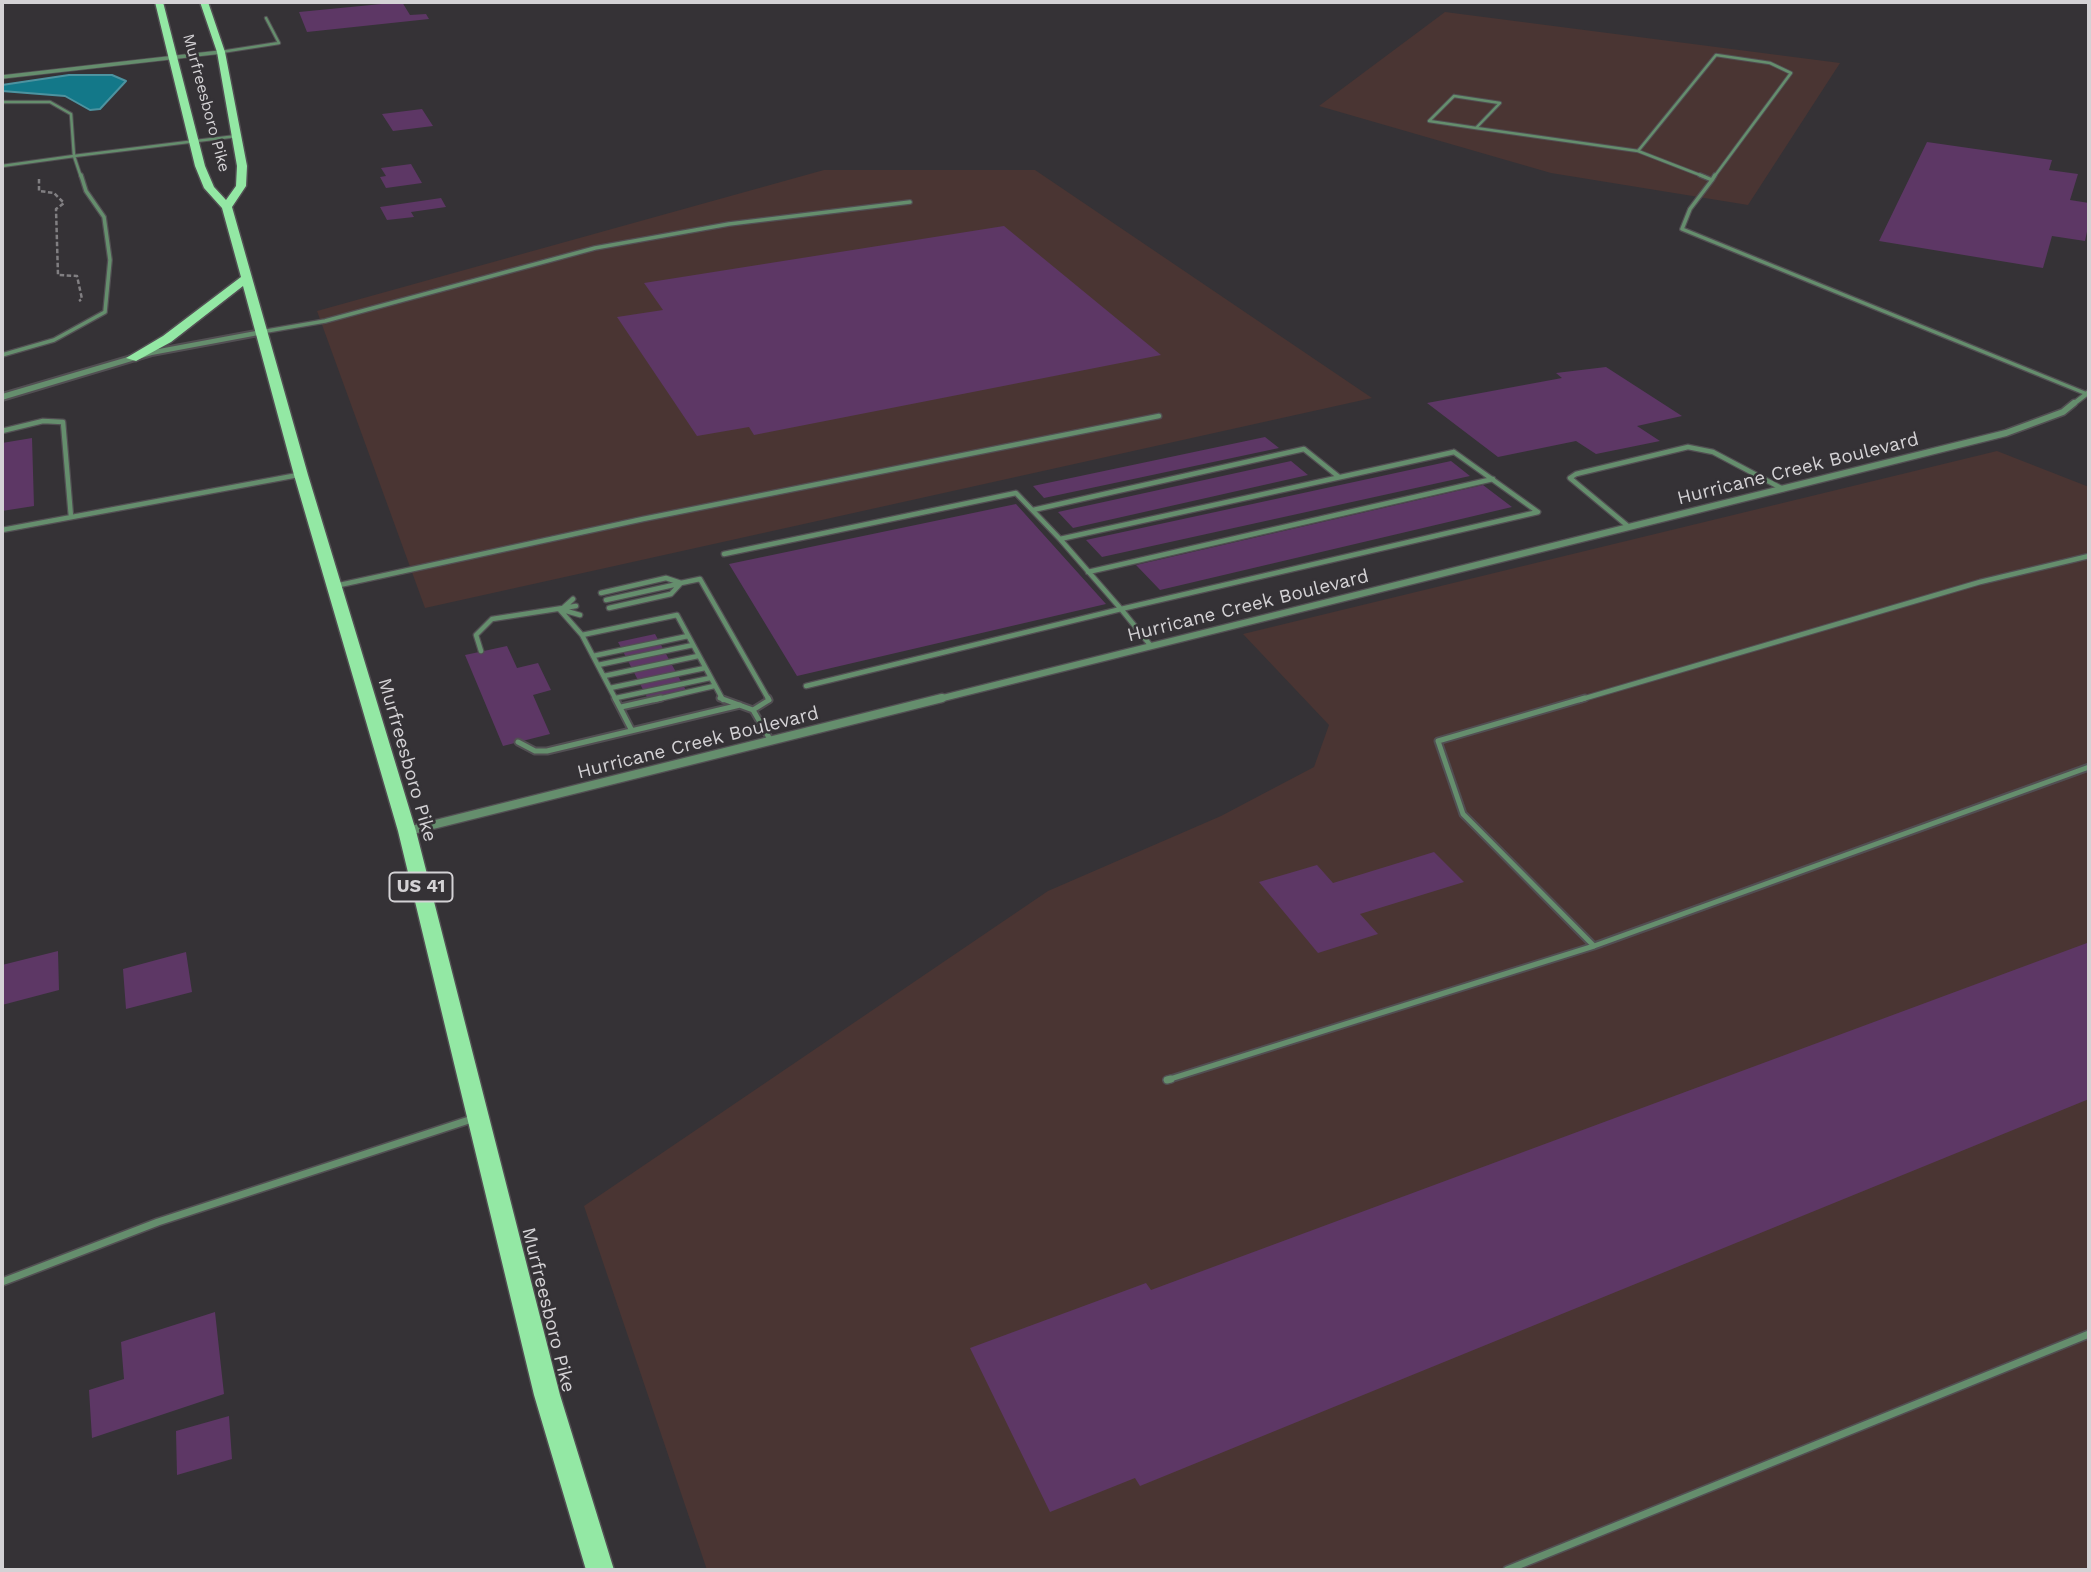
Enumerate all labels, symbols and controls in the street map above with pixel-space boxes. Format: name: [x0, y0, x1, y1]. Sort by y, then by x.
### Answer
street label: Murfreesboro Pike: [178, 32, 234, 174]
street label: Hurricane Creek Boulevard: [1675, 428, 1921, 510]
street label: Hurricane Creek Boulevard: [1125, 565, 1371, 647]
street label: Murfreesboro Pike: [373, 676, 441, 844]
street label: Hurricane Creek Boulevard: [575, 702, 821, 784]
road number: US 41: [390, 872, 452, 902]
street label: Murfreesboro Pike: [516, 1225, 580, 1395]

